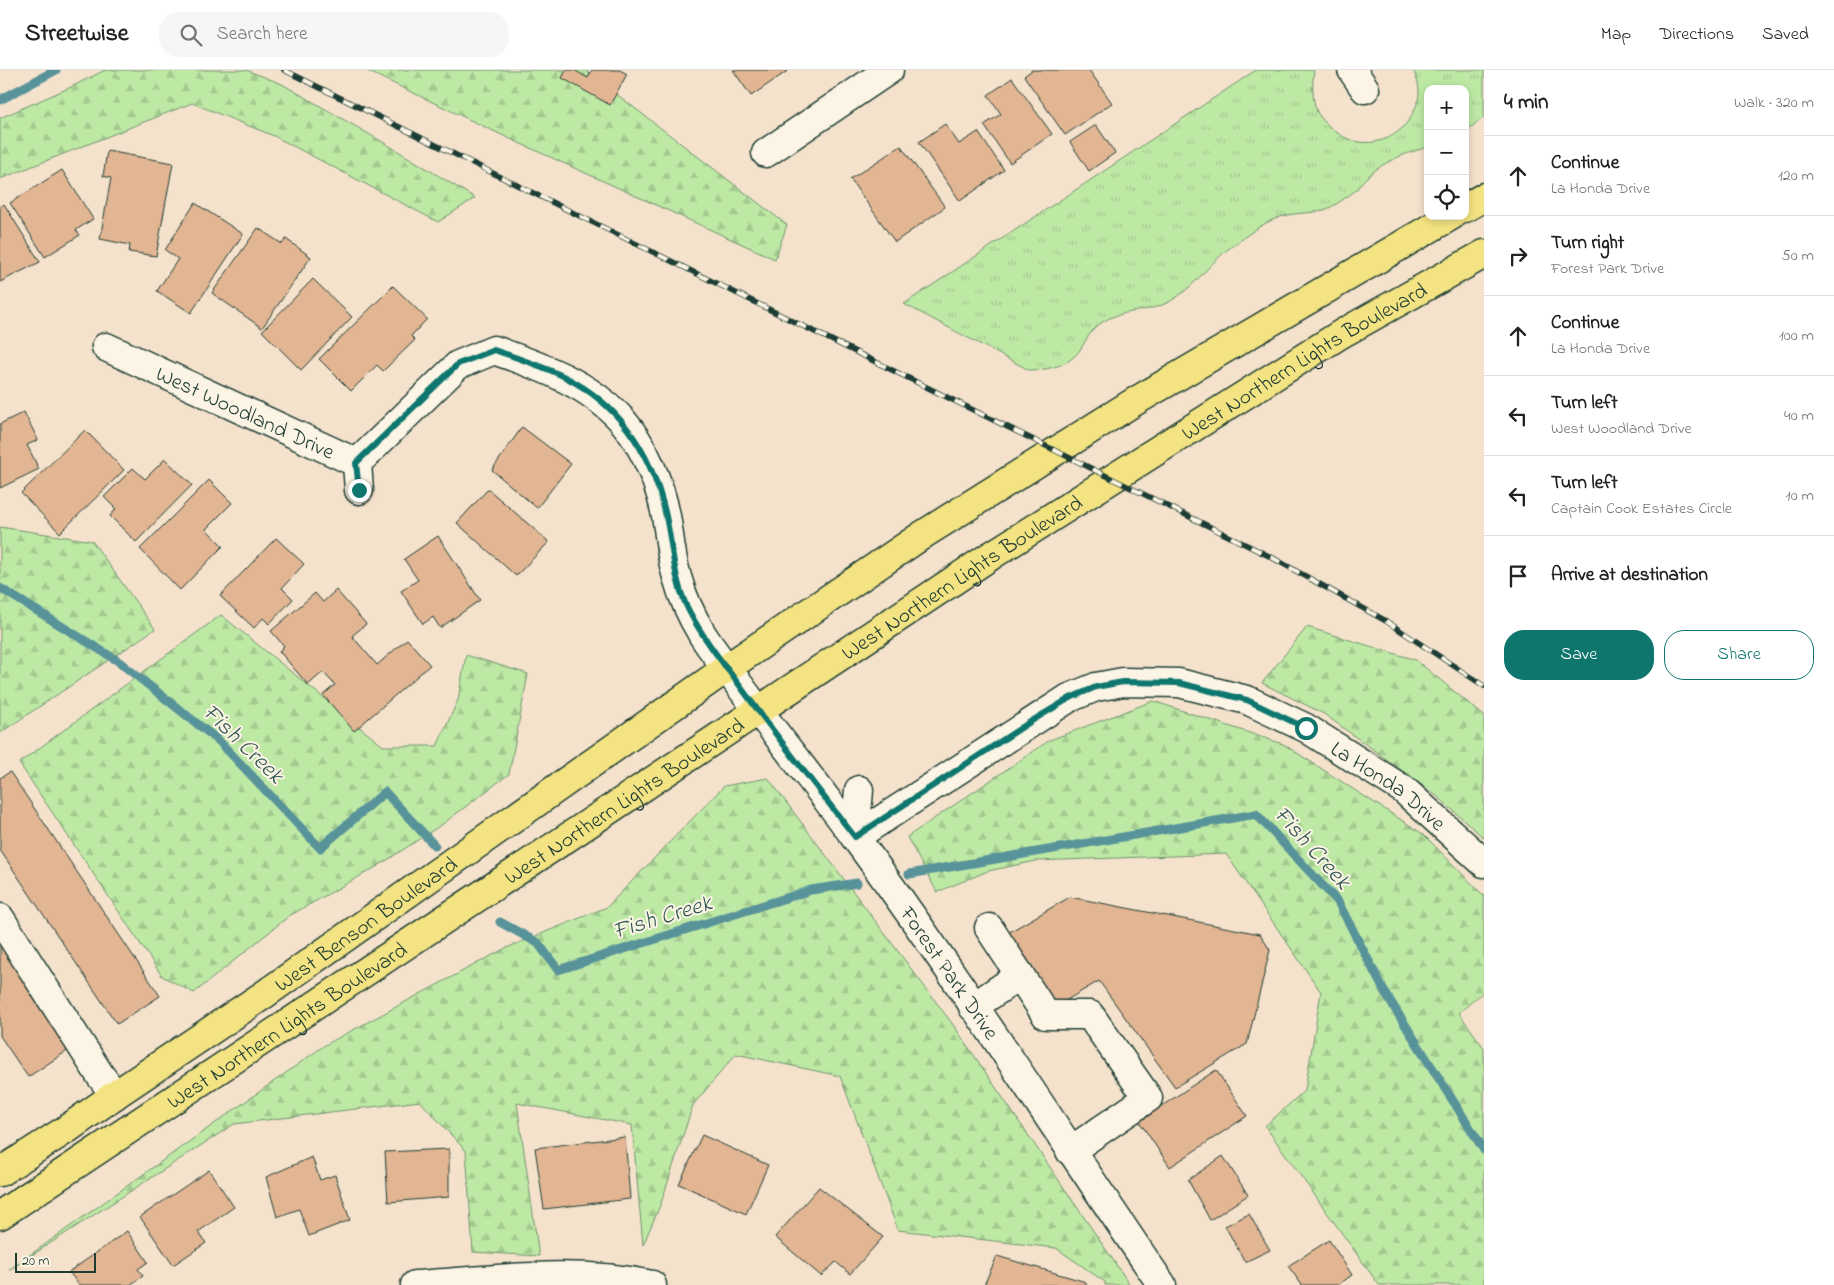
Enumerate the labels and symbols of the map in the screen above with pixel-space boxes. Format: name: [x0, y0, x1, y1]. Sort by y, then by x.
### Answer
street label: West Northern Lights Boulevard: [1176, 276, 1434, 450]
street label: West Woodland Drive: [150, 359, 339, 470]
route end: [348, 479, 371, 502]
street label: West Northern Lights Boulevard: [836, 488, 1090, 670]
water label: Fish Creek: [193, 697, 292, 794]
street label: West Northern Lights Boulevard: [499, 711, 752, 894]
route start: [1295, 717, 1318, 740]
street label: La Honda Drive: [1323, 734, 1452, 840]
water label: Fish Creek: [1264, 799, 1359, 899]
street label: West Benson Boulevard: [269, 850, 465, 1001]
water label: Fish Creek: [609, 886, 718, 950]
street label: Forest Park Drive: [890, 900, 1006, 1048]
street label: West Northern Lights Boulevard: [161, 935, 415, 1119]
scale bar: [15, 1250, 96, 1273]

